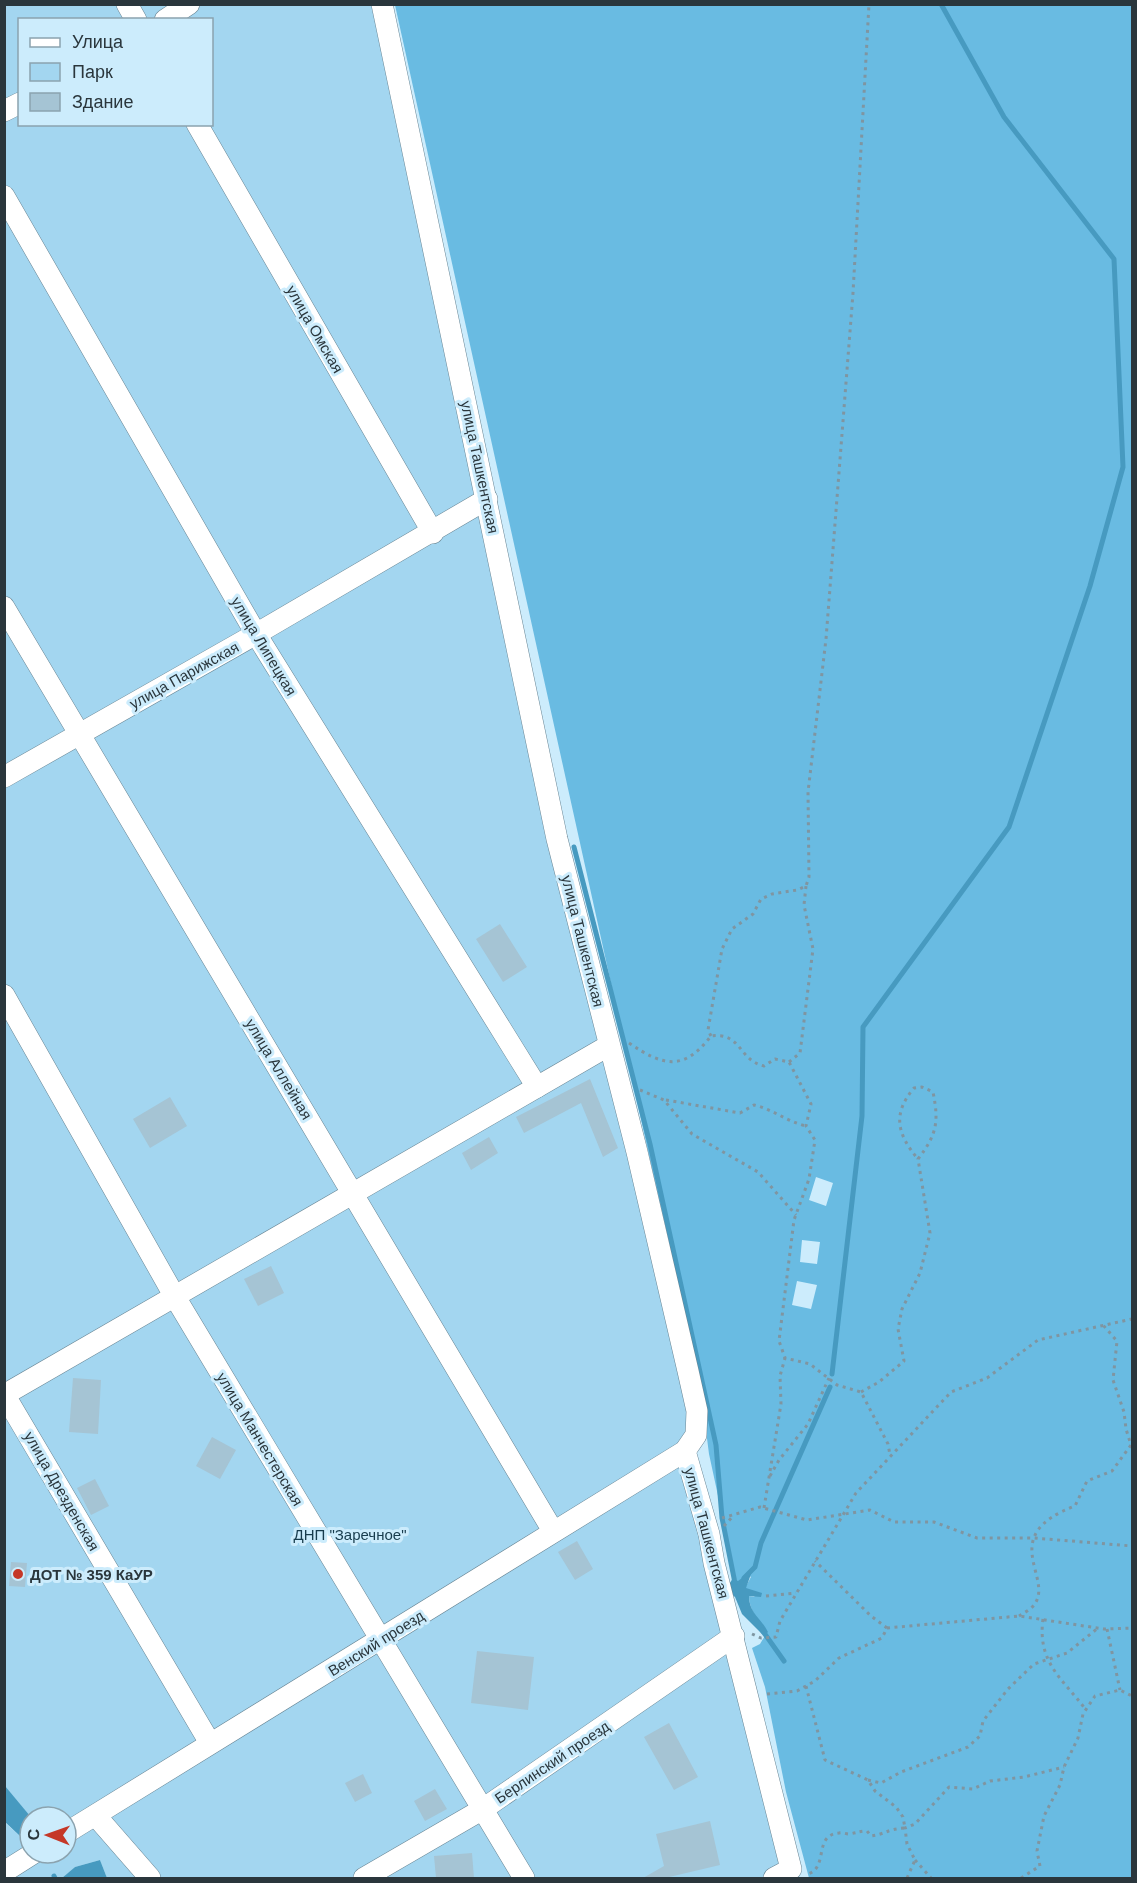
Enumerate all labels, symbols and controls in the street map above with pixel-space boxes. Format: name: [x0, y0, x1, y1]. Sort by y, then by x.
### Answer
legend: [18, 18, 213, 126]
text: Улица: [72, 32, 124, 52]
text: Парк: [72, 62, 113, 82]
text: Здание: [72, 92, 133, 112]
street label: улица Омская: [283, 282, 347, 376]
street label: улица Ташкентская: [458, 399, 502, 535]
street label: улица Липецкая: [228, 594, 300, 698]
street label: улица Парижская: [126, 638, 242, 712]
street label: улица Ташкентская: [558, 873, 608, 1009]
street label: улица Аллейная: [242, 1016, 316, 1122]
street label: улица Манчестерская: [213, 1369, 307, 1509]
street label: улица Дрезденская: [21, 1428, 103, 1554]
street label: улица Ташкентская: [681, 1466, 733, 1600]
park label: ДНП "Заречное": [294, 1526, 406, 1543]
place label: ДОТ № 359 КаУР: [30, 1566, 153, 1583]
marker: ДОТ № 359 КаУР: [11, 1567, 25, 1581]
street label: Венский проезд: [325, 1607, 427, 1679]
street label: Берлинский проезд: [491, 1717, 613, 1807]
north arrow: [18, 1805, 78, 1865]
text: С: [25, 1828, 42, 1841]

